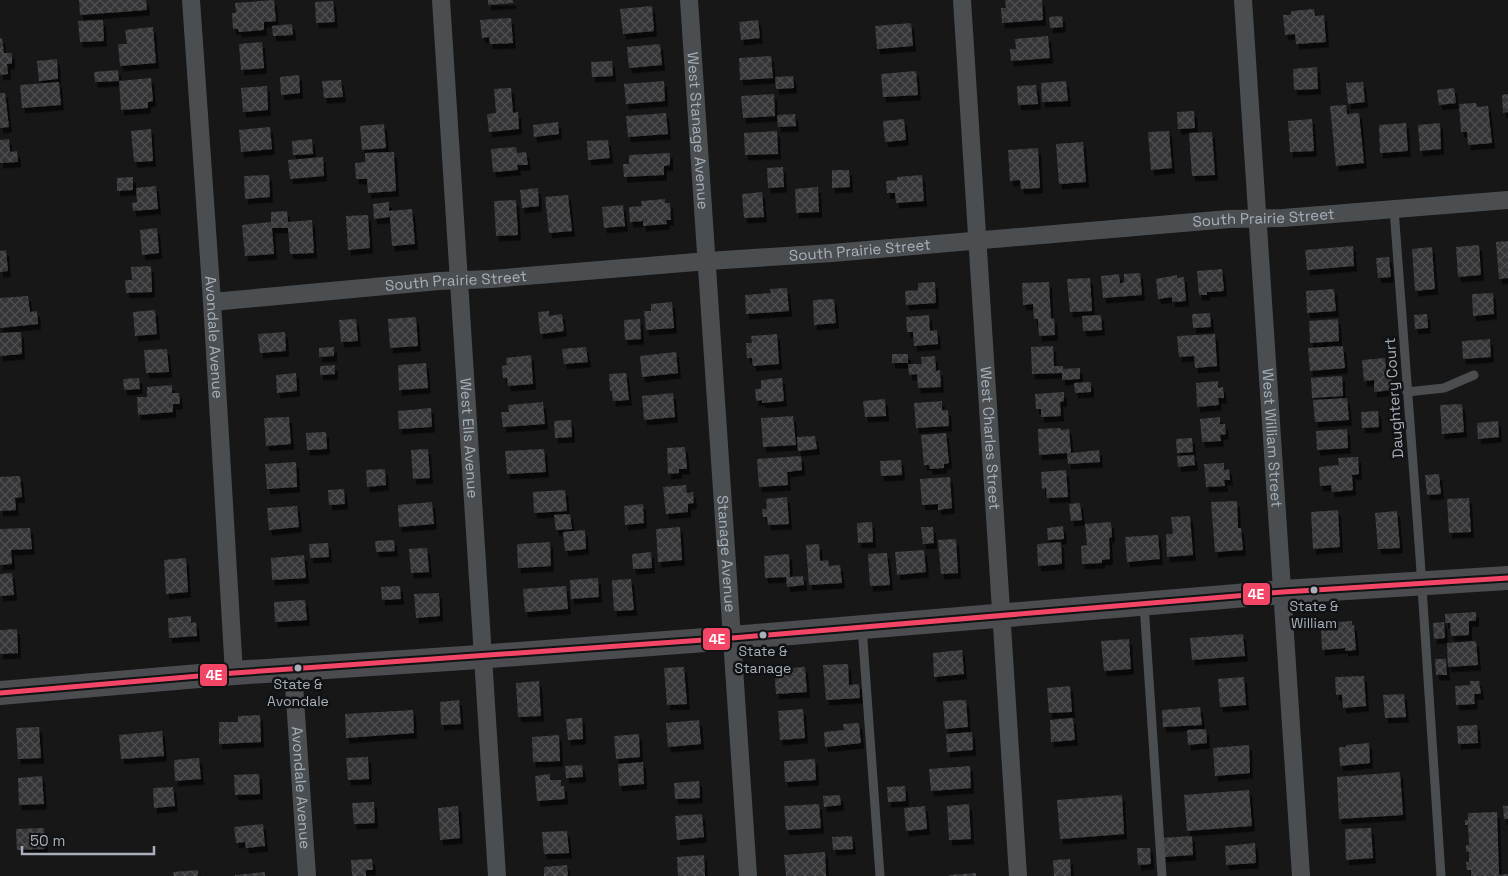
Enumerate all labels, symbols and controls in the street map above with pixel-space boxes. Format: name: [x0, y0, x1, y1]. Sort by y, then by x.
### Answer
street label: West Stanage Avenue: [684, 51, 713, 210]
street label: South Prairie Street: [1192, 204, 1335, 231]
street label: South Prairie Street: [788, 235, 932, 265]
street label: South Prairie Street: [384, 266, 528, 295]
street label: Avondale Avenue: [201, 275, 228, 399]
street label: Daughtery Court: [1380, 337, 1407, 459]
street label: West Charles Street: [976, 366, 1005, 510]
street label: West William Street: [1258, 368, 1287, 508]
street label: West Ells Avenue: [456, 377, 483, 499]
street label: Stanage Avenue: [713, 494, 740, 613]
line badge: 4E: [1242, 582, 1271, 606]
text: 4E: [1248, 585, 1265, 603]
marker: State & William: [1309, 585, 1319, 595]
place label: State & William: [1289, 597, 1339, 632]
line badge: 4E: [702, 627, 731, 651]
text: 4E: [709, 630, 726, 648]
marker: State & Stanage: [758, 630, 768, 640]
place label: State & Stanage: [735, 642, 791, 677]
line badge: 4E: [199, 663, 228, 687]
marker: State & Avondale: [293, 663, 303, 673]
text: 4E: [206, 666, 223, 684]
place label: State & Avondale: [267, 675, 329, 710]
street label: Avondale Avenue: [288, 726, 315, 850]
scale bar: [22, 824, 155, 856]
text: 50 m: [30, 831, 65, 850]

